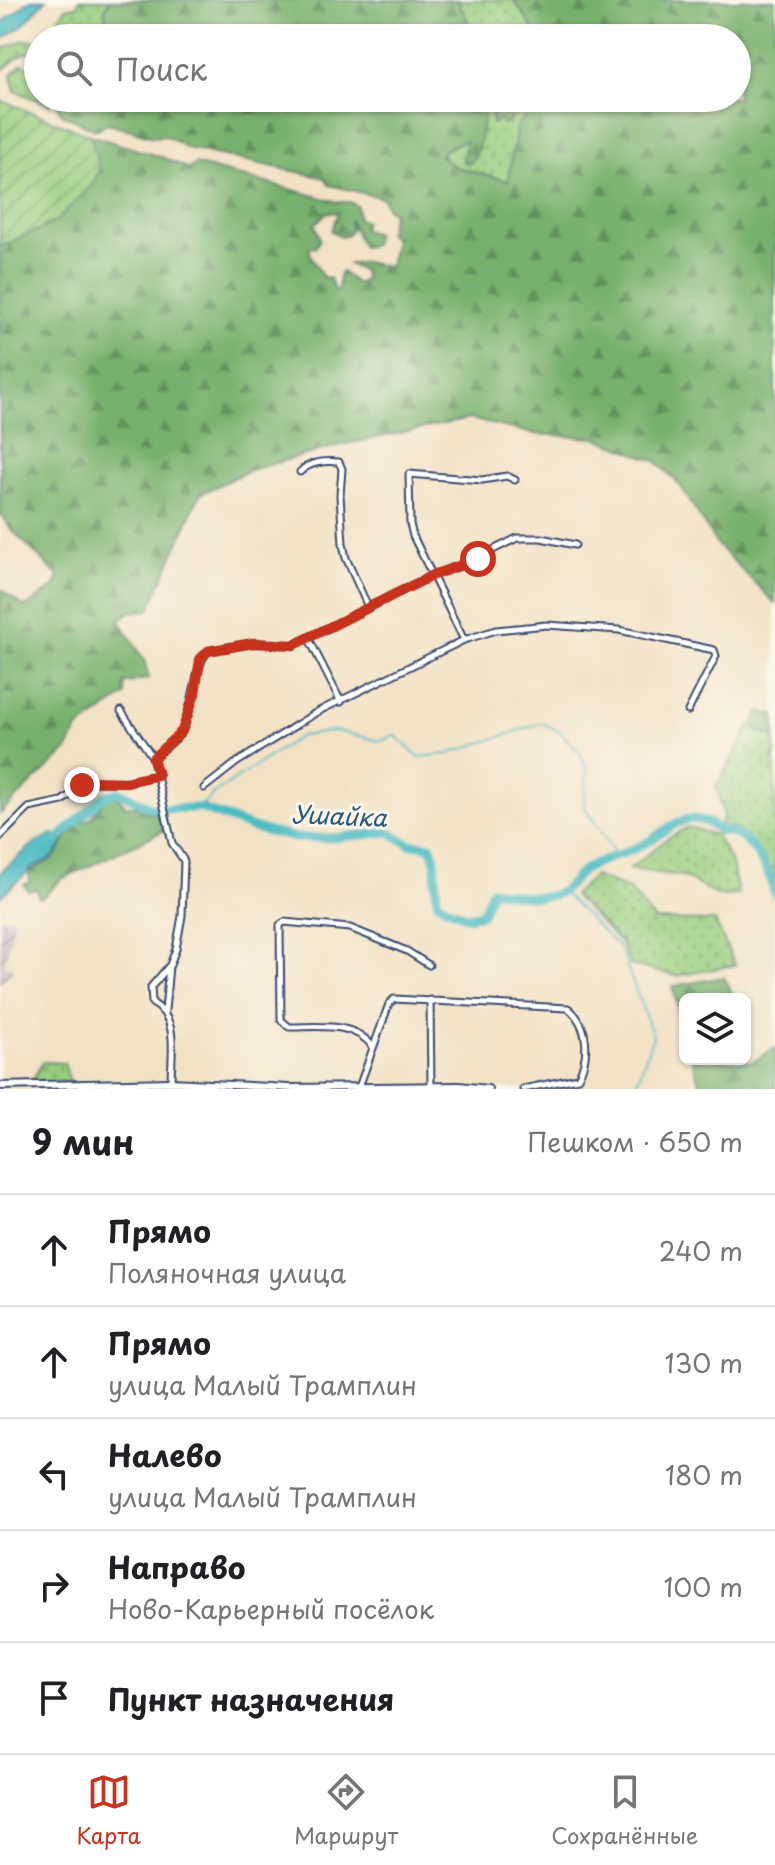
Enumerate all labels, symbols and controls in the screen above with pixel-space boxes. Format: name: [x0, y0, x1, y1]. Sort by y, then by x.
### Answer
search box: [24, 24, 751, 112]
icon: search: [52, 46, 96, 90]
text: Поиск: [116, 46, 207, 91]
route start: [460, 541, 496, 577]
route end: [64, 767, 100, 803]
water label: Ушайка: [291, 795, 388, 835]
map controls: [679, 993, 751, 1065]
button: layers: [679, 993, 751, 1065]
text: 9 мин: [32, 1115, 134, 1167]
text: Пешком · 650 m: [527, 1122, 743, 1161]
text: Прямо: [108, 1208, 211, 1253]
icon: ahead: [32, 1228, 76, 1272]
text: 240 m: [659, 1231, 743, 1270]
text: Поляночная улица: [108, 1253, 346, 1292]
text: Прямо: [108, 1320, 211, 1365]
icon: ahead: [32, 1340, 76, 1384]
text: 130 m: [664, 1343, 743, 1382]
text: улица Малый Трамплин: [108, 1365, 417, 1404]
text: Налево: [108, 1432, 222, 1477]
icon: left: [32, 1452, 76, 1496]
text: 180 m: [665, 1455, 743, 1494]
text: улица Малый Трамплин: [108, 1477, 417, 1516]
text: Направо: [108, 1544, 246, 1589]
icon: right: [32, 1564, 76, 1608]
text: 100 m: [663, 1567, 743, 1606]
text: Ново-Карьерный посёлок: [108, 1589, 434, 1628]
icon: arrive: [32, 1676, 76, 1720]
text: Пункт назначения: [108, 1676, 394, 1721]
tab: Карта: [77, 1770, 141, 1851]
tab: Маршрут: [294, 1770, 398, 1851]
tab: Сохранённые: [551, 1770, 698, 1851]

